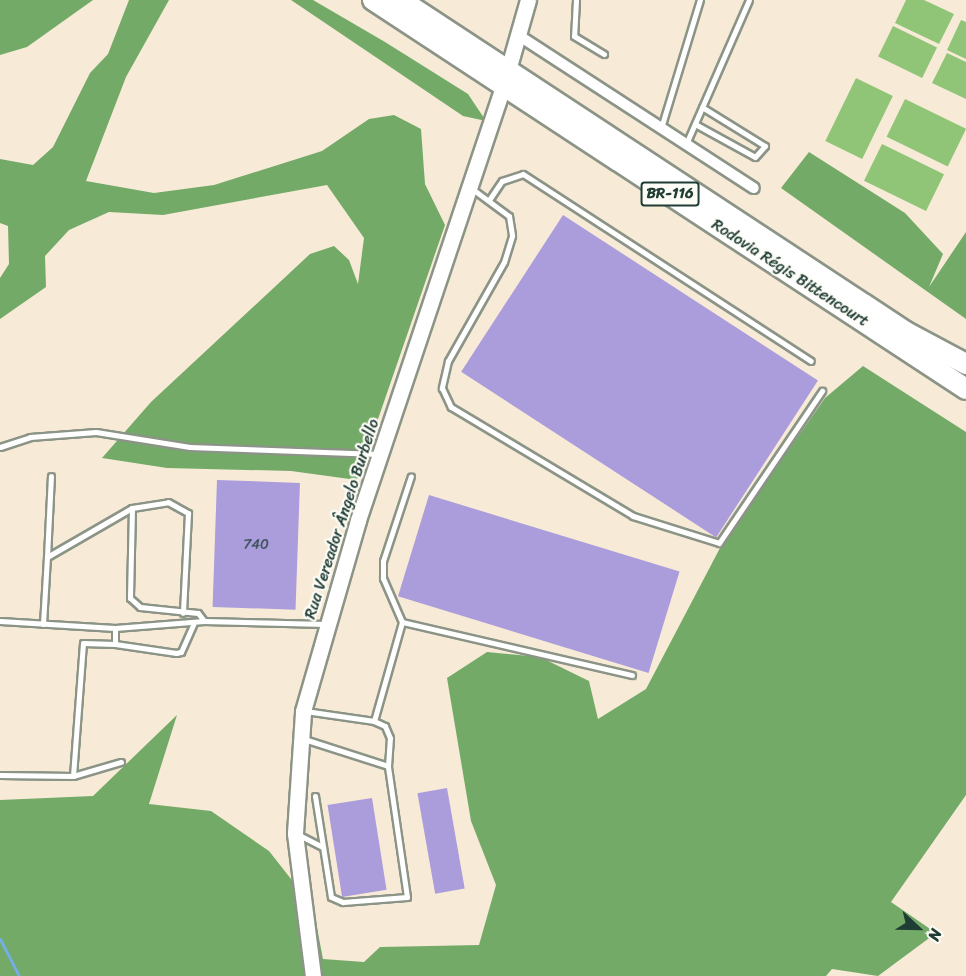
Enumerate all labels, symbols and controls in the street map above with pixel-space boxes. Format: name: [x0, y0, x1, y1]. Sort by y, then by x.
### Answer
road number: BR-116: [640, 182, 700, 206]
street label: Rodovia Régis Bittencourt: [708, 215, 872, 331]
street label: Rua Vereador Ângelo Burbello: [301, 417, 383, 621]
house number: 740: [243, 537, 269, 553]
north arrow: [888, 898, 948, 958]
text: N: [920, 924, 951, 946]

